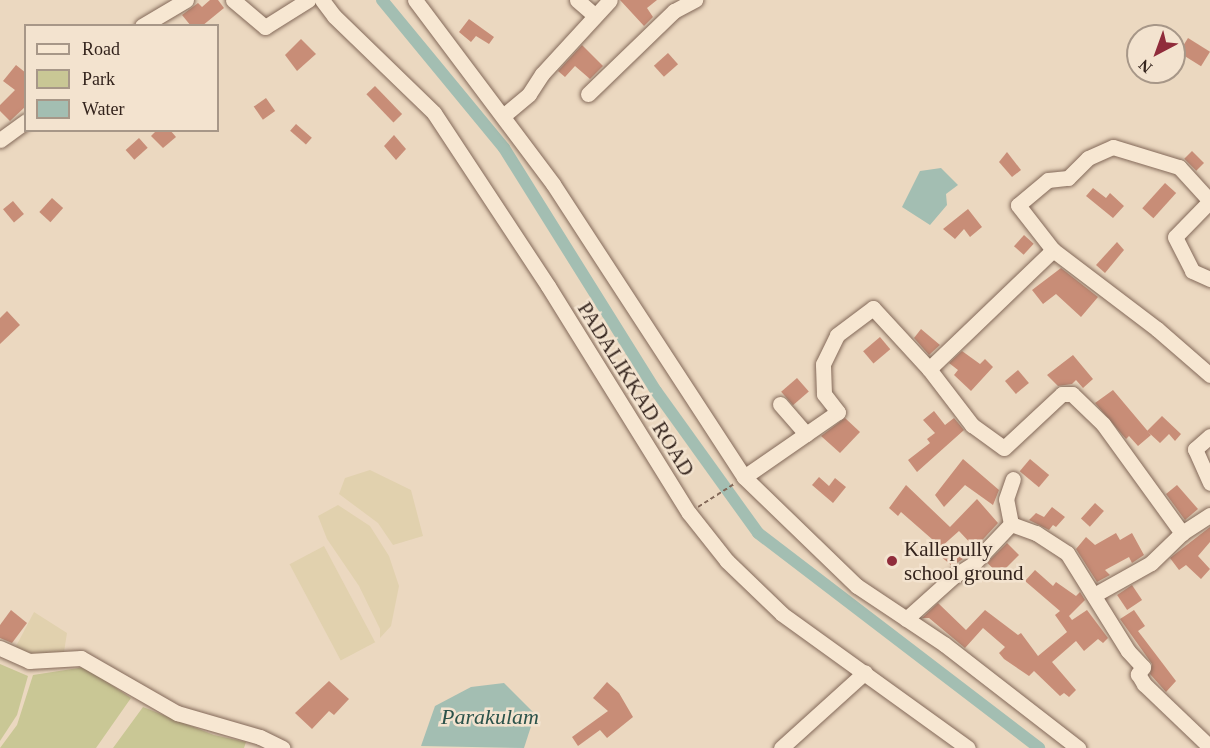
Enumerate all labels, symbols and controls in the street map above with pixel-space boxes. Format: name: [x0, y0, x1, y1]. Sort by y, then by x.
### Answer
legend: [24, 24, 219, 132]
north arrow: [1126, 24, 1186, 84]
text: Road: [82, 39, 120, 59]
text: N: [1135, 56, 1155, 77]
text: Park: [82, 69, 115, 89]
text: Water: [82, 99, 125, 119]
street label: PADALIKKAD ROAD: [572, 297, 700, 481]
place label: Kallepully school ground: [904, 536, 1024, 586]
marker: Kallepully school ground: [885, 554, 899, 568]
water label: Parakulam: [441, 704, 539, 730]

